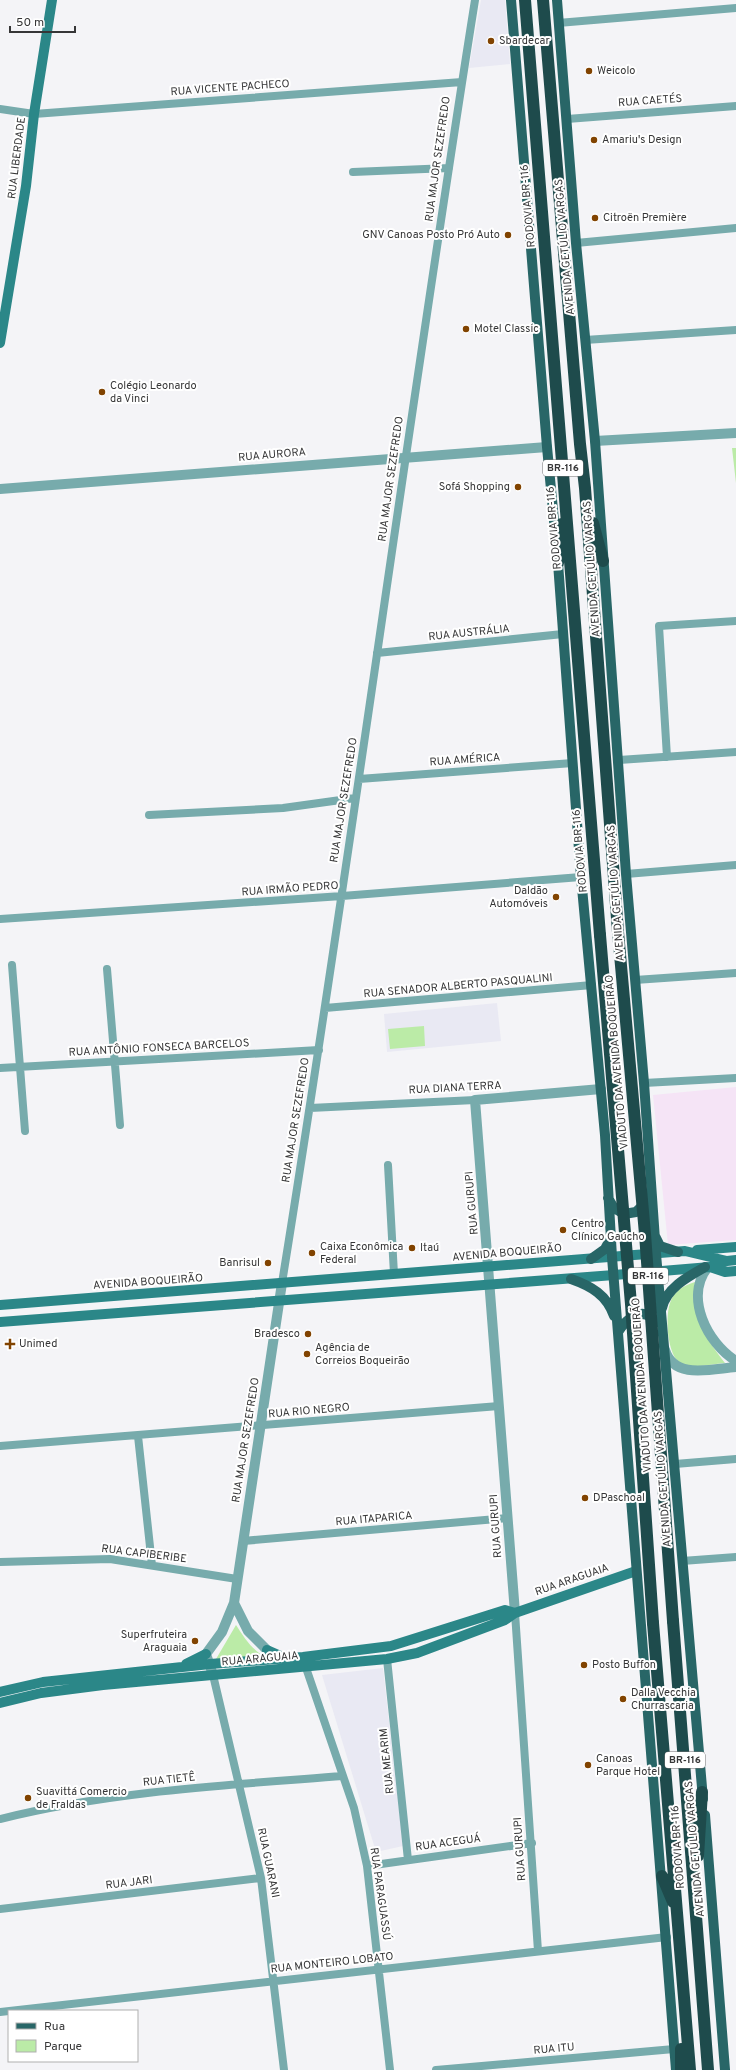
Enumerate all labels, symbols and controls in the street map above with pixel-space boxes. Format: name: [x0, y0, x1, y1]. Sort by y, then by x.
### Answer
scale bar: [10, 8, 75, 34]
text: 50 m: [16, 15, 44, 31]
place label: Sbardecar: [499, 34, 550, 48]
marker: Sbardecar: [486, 36, 496, 46]
place label: Weicolo: [597, 64, 635, 78]
marker: Weicolo: [584, 66, 594, 76]
street label: RUA VICENTE PACHECO: [170, 77, 290, 99]
street label: RUA CAETÉS: [617, 91, 682, 110]
street label: RUA MAJOR SEZEFREDO: [422, 95, 454, 223]
street label: RUA LIBERDADE: [5, 116, 29, 200]
place label: Amariu's Design: [602, 133, 682, 147]
marker: Amariu's Design: [589, 135, 599, 145]
street label: RODOVIA BR-116: [517, 164, 539, 248]
street label: AVENIDA GETÚLIO VARGAS: [551, 178, 578, 316]
place label: Citroën Première: [603, 211, 687, 225]
marker: Citroën Première: [590, 213, 600, 223]
place label: GNV Canoas Posto Pró Auto: [362, 228, 500, 242]
marker: GNV Canoas Posto Pró Auto: [503, 230, 513, 240]
place label: Motel Classic: [474, 322, 539, 336]
marker: Motel Classic: [461, 324, 471, 334]
place label: Colégio Leonardo da Vinci: [110, 379, 197, 406]
marker: Colégio Leonardo da Vinci: [97, 387, 107, 397]
street label: RUA MAJOR SEZEFREDO: [375, 415, 407, 543]
street label: RUA AURORA: [238, 445, 306, 465]
road number: BR-116: [543, 460, 583, 476]
place label: Sofá Shopping: [439, 480, 510, 494]
marker: Sofá Shopping: [513, 482, 523, 492]
street label: RODOVIA BR-116: [543, 486, 565, 570]
street label: AVENIDA GETÚLIO VARGAS: [579, 500, 604, 638]
street label: RUA AUSTRÁLIA: [428, 621, 510, 644]
street label: RUA MAJOR SEZEFREDO: [327, 736, 361, 864]
street label: RUA AMÉRICA: [429, 750, 501, 769]
street label: RODOVIA BR-116: [569, 809, 591, 893]
street label: AVENIDA GETÚLIO VARGAS: [603, 824, 628, 962]
street label: RUA IRMÃO PEDRO: [241, 879, 339, 899]
place label: Daldão Automóveis: [489, 884, 548, 911]
marker: Daldão Automóveis: [551, 892, 561, 902]
street label: RUA SENADOR ALBERTO PASQUALINI: [363, 971, 553, 1001]
street label: VIADUTO DA AVENIDA BOQUEIRÃO: [602, 974, 632, 1150]
street label: RUA ANTÔNIO FONSECA BARCELOS: [68, 1035, 250, 1060]
street label: RUA MAJOR SEZEFREDO: [279, 1056, 313, 1184]
street label: RUA DIANA TERRA: [408, 1079, 502, 1097]
street label: RUA GURUPI: [462, 1171, 482, 1235]
place label: Centro Clínico Gaúcho: [571, 1217, 645, 1244]
marker: Centro Clínico Gaúcho: [558, 1225, 568, 1235]
place label: Caixa Econômica Federal: [320, 1240, 404, 1267]
place label: Itaú: [420, 1241, 439, 1255]
street label: AVENIDA BOQUEIRÃO: [452, 1241, 562, 1265]
marker: Itaú: [407, 1243, 417, 1253]
marker: Caixa Econômica Federal: [307, 1248, 317, 1258]
place label: Banrisul: [219, 1256, 260, 1270]
marker: Banrisul: [263, 1258, 273, 1268]
road number: BR-116: [628, 1268, 668, 1284]
street label: AVENIDA BOQUEIRÃO: [93, 1271, 203, 1293]
street label: VIADUTO DA AVENIDA BOQUEIRÃO: [629, 1297, 655, 1473]
place label: Bradesco: [254, 1327, 300, 1341]
marker: Bradesco: [303, 1329, 313, 1339]
place label: Unimed: [19, 1337, 57, 1351]
marker: Unimed: [4, 1338, 16, 1350]
place label: Agência de Correios Boqueirão: [315, 1341, 410, 1368]
marker: Agência de Correios Boqueirão: [302, 1349, 312, 1359]
street label: RUA MAJOR SEZEFREDO: [229, 1376, 263, 1504]
street label: RUA RIO NEGRO: [268, 1400, 350, 1422]
street label: AVENIDA GETÚLIO VARGAS: [650, 1410, 675, 1548]
place label: DPaschoal: [593, 1491, 645, 1505]
marker: DPaschoal: [580, 1493, 590, 1503]
street label: RUA GURUPI: [487, 1494, 505, 1558]
street label: RUA ITAPARICA: [335, 1509, 413, 1529]
street label: RUA CAPIBERIBE: [100, 1542, 188, 1566]
street label: RUA ARAGUAIA: [533, 1561, 611, 1599]
place label: Superfruteira Araguaia: [121, 1628, 187, 1655]
marker: Superfruteira Araguaia: [190, 1636, 200, 1646]
street label: RUA ARAGUAIA: [221, 1649, 299, 1669]
place label: Posto Buffon: [592, 1658, 656, 1672]
marker: Posto Buffon: [579, 1660, 589, 1670]
place label: Dalla Vecchia Churrascaria: [631, 1686, 696, 1713]
marker: Dalla Vecchia Churrascaria: [618, 1694, 628, 1704]
street label: RUA MEARIM: [377, 1728, 397, 1794]
place label: Canoas Parque Hotel: [596, 1752, 660, 1779]
road number: BR-116: [665, 1752, 705, 1768]
marker: Canoas Parque Hotel: [583, 1760, 593, 1770]
street label: RUA TIETÊ: [142, 1769, 196, 1790]
street label: AVENIDA GETÚLIO VARGAS: [681, 1780, 708, 1918]
place label: Suavittá Comercio de Fraldas: [36, 1785, 127, 1812]
marker: Suavittá Comercio de Fraldas: [23, 1793, 33, 1803]
street label: RODOVIA BR-116: [668, 1805, 688, 1889]
street label: RUA GURUPI: [511, 1817, 529, 1881]
street label: RUA GUARANI: [254, 1827, 282, 1899]
street label: RUA ACEGUÁ: [414, 1830, 482, 1855]
street label: RUA PARAGUASSÚ: [367, 1846, 394, 1941]
street label: RUA JARI: [105, 1873, 153, 1893]
street label: RUA MONTEIRO LOBATO: [270, 1950, 394, 1976]
legend: [8, 2010, 138, 2062]
text: Rua: [44, 2019, 65, 2035]
text: Parque: [44, 2039, 82, 2055]
street label: RUA ITU: [533, 2040, 575, 2058]

